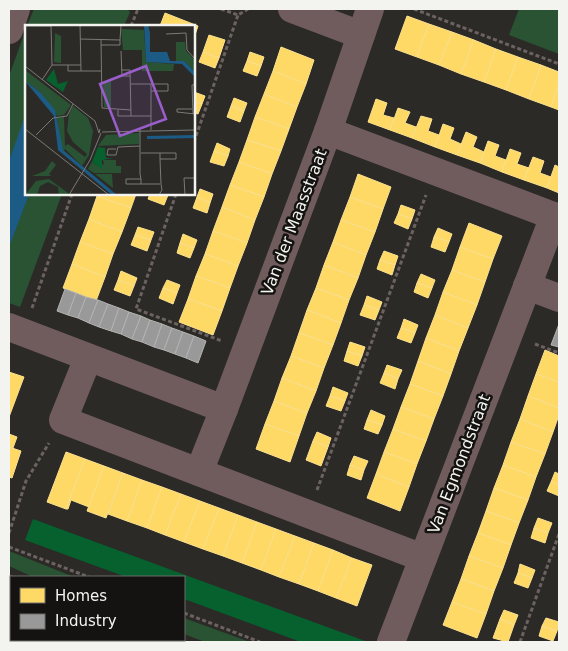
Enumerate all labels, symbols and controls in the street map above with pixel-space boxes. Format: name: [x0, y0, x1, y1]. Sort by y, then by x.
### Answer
inset map: [25, 25, 195, 195]
street label: Van der Maasstraat: [257, 146, 331, 298]
street label: Van Egmondstraat: [424, 392, 494, 536]
legend: [10, 576, 185, 641]
text: Homes: [55, 587, 107, 605]
text: Industry: [55, 612, 117, 630]

